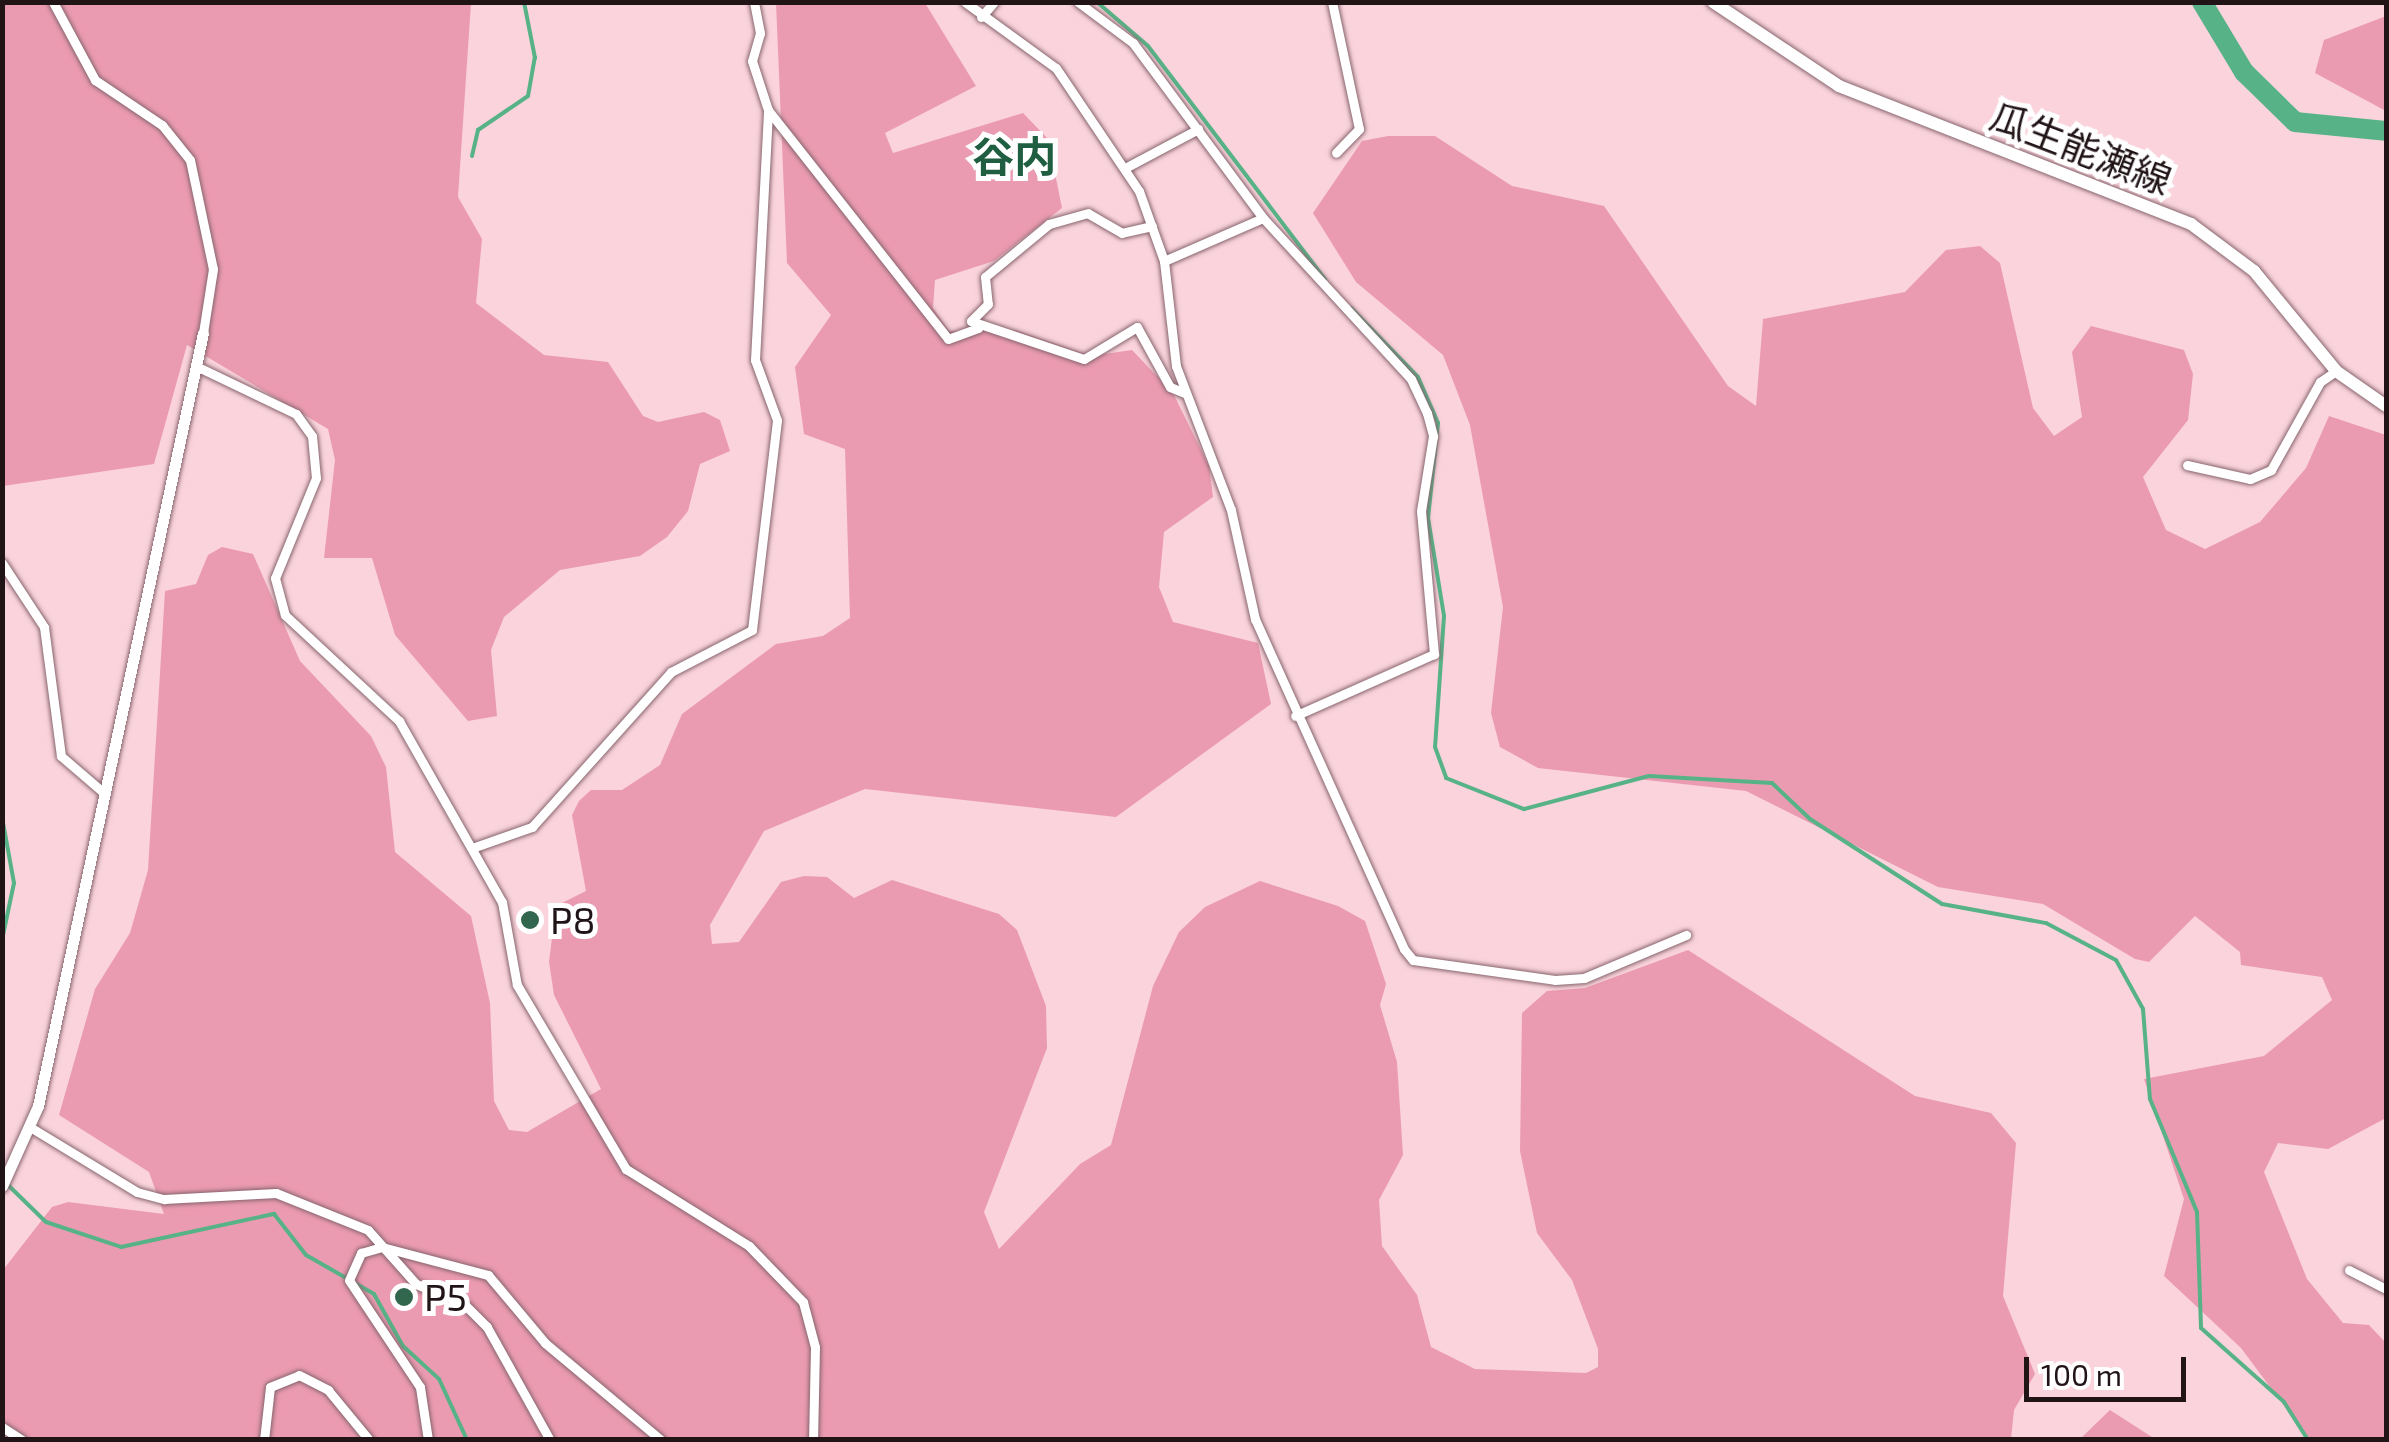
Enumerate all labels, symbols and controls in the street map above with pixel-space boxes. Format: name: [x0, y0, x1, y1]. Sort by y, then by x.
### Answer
street label: 瓜生能瀬線: [1984, 93, 2178, 203]
district label: 谷内: [972, 130, 1056, 180]
place label: P8: [550, 897, 595, 943]
marker: P8: [519, 909, 541, 931]
place label: P5: [424, 1274, 467, 1320]
marker: P5: [393, 1286, 415, 1308]
scale bar: [2029, 1337, 2192, 1399]
text: 100 m: [2041, 1356, 2122, 1392]

